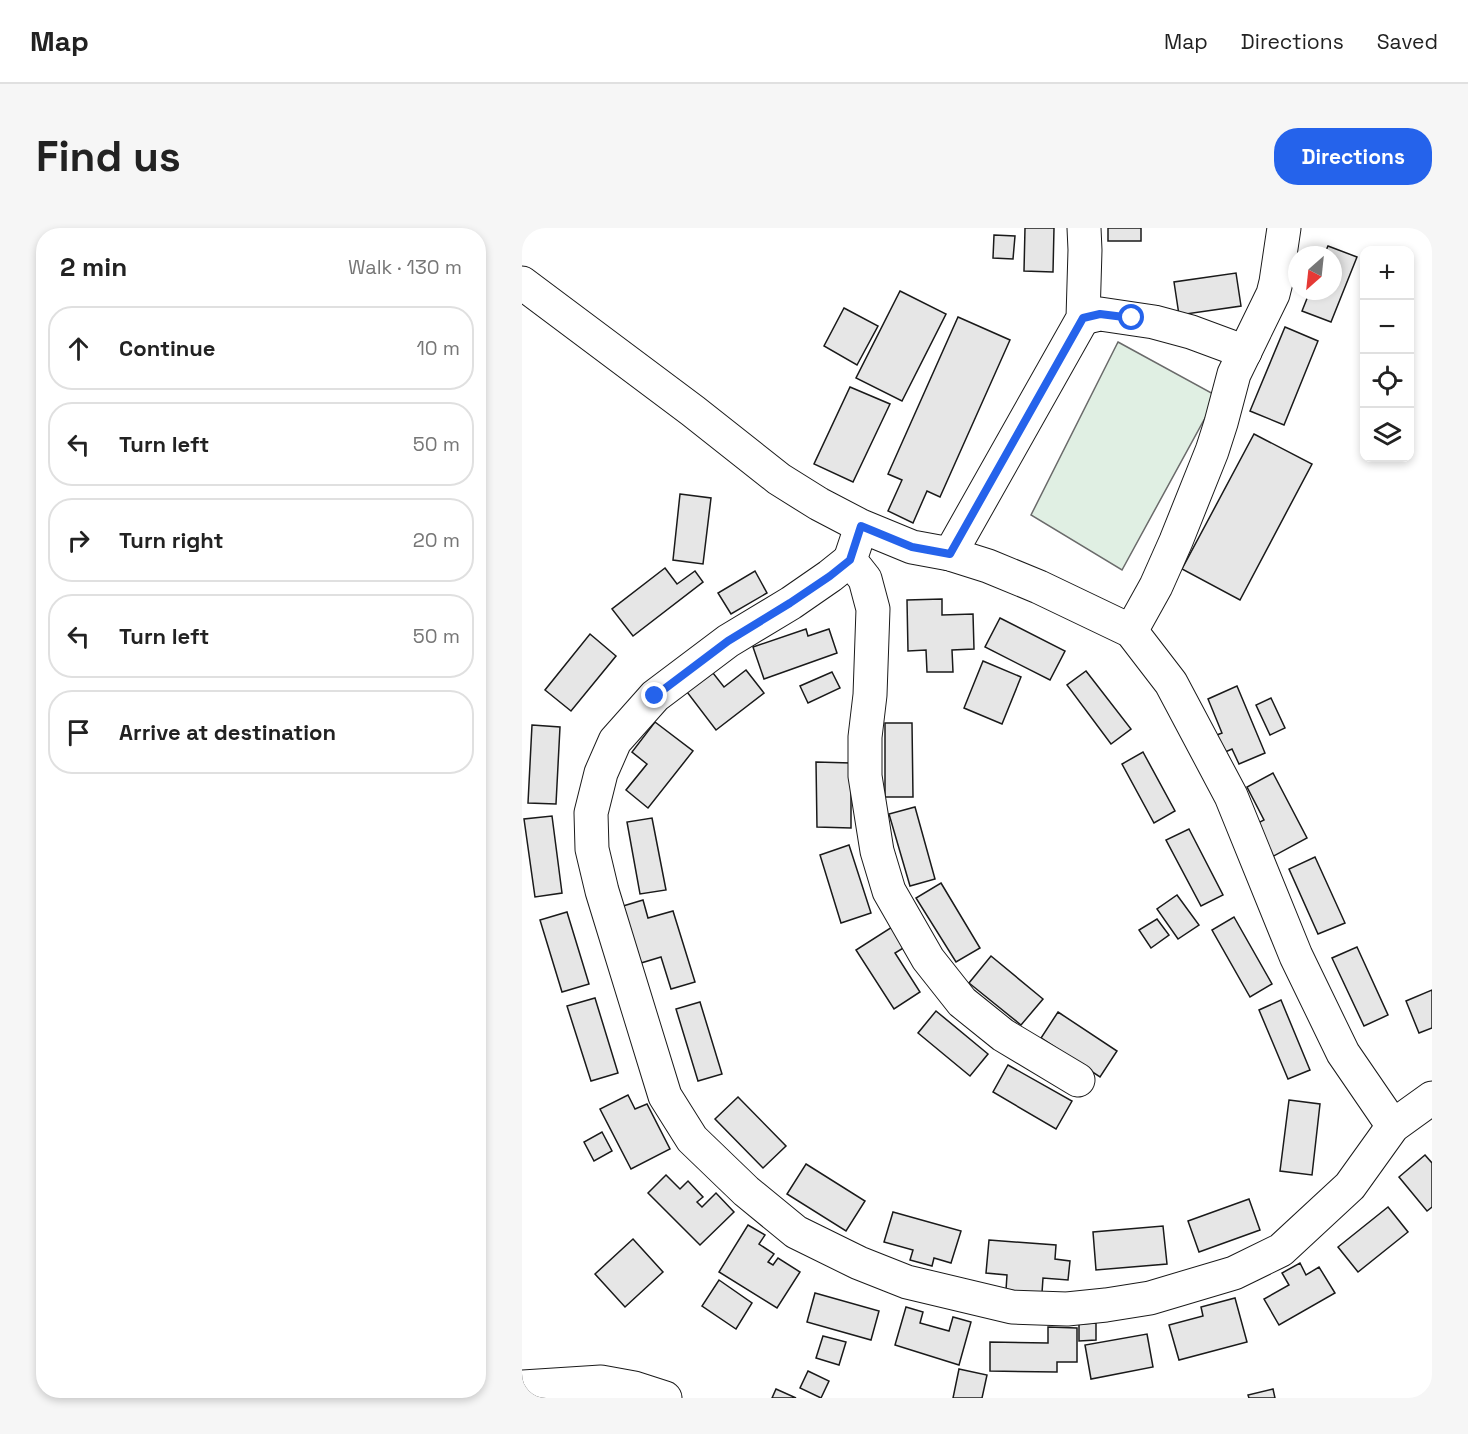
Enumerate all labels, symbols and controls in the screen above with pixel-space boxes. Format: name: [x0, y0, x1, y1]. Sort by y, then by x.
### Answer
text: Map: [30, 23, 89, 59]
text: Map: [1164, 28, 1208, 55]
text: Directions: [1241, 28, 1344, 55]
text: Saved: [1377, 28, 1438, 55]
button: Directions: [1274, 128, 1432, 185]
text: Find us: [36, 130, 181, 183]
north arrow: [1288, 246, 1342, 300]
map controls: [1360, 246, 1414, 462]
button: +: [1360, 246, 1414, 300]
text: 2 min: [60, 250, 127, 284]
text: Walk · 130 m: [348, 254, 462, 280]
button: −: [1360, 300, 1414, 354]
route start: [1118, 304, 1144, 330]
icon: ahead: [62, 332, 95, 365]
text: Continue: [119, 334, 215, 362]
text: 10 m: [416, 335, 460, 361]
button: locate: [1360, 354, 1414, 408]
button: layers: [1360, 408, 1414, 462]
icon: left: [62, 428, 95, 461]
text: Turn left: [119, 430, 209, 458]
text: 50 m: [413, 431, 460, 457]
icon: right: [62, 524, 95, 557]
text: Turn right: [119, 526, 224, 554]
text: 20 m: [413, 527, 460, 553]
icon: left: [62, 620, 95, 653]
text: Turn left: [119, 622, 209, 650]
text: 50 m: [413, 623, 460, 649]
route end: [641, 682, 667, 708]
icon: arrive: [62, 716, 95, 749]
text: Arrive at destination: [119, 718, 336, 746]

